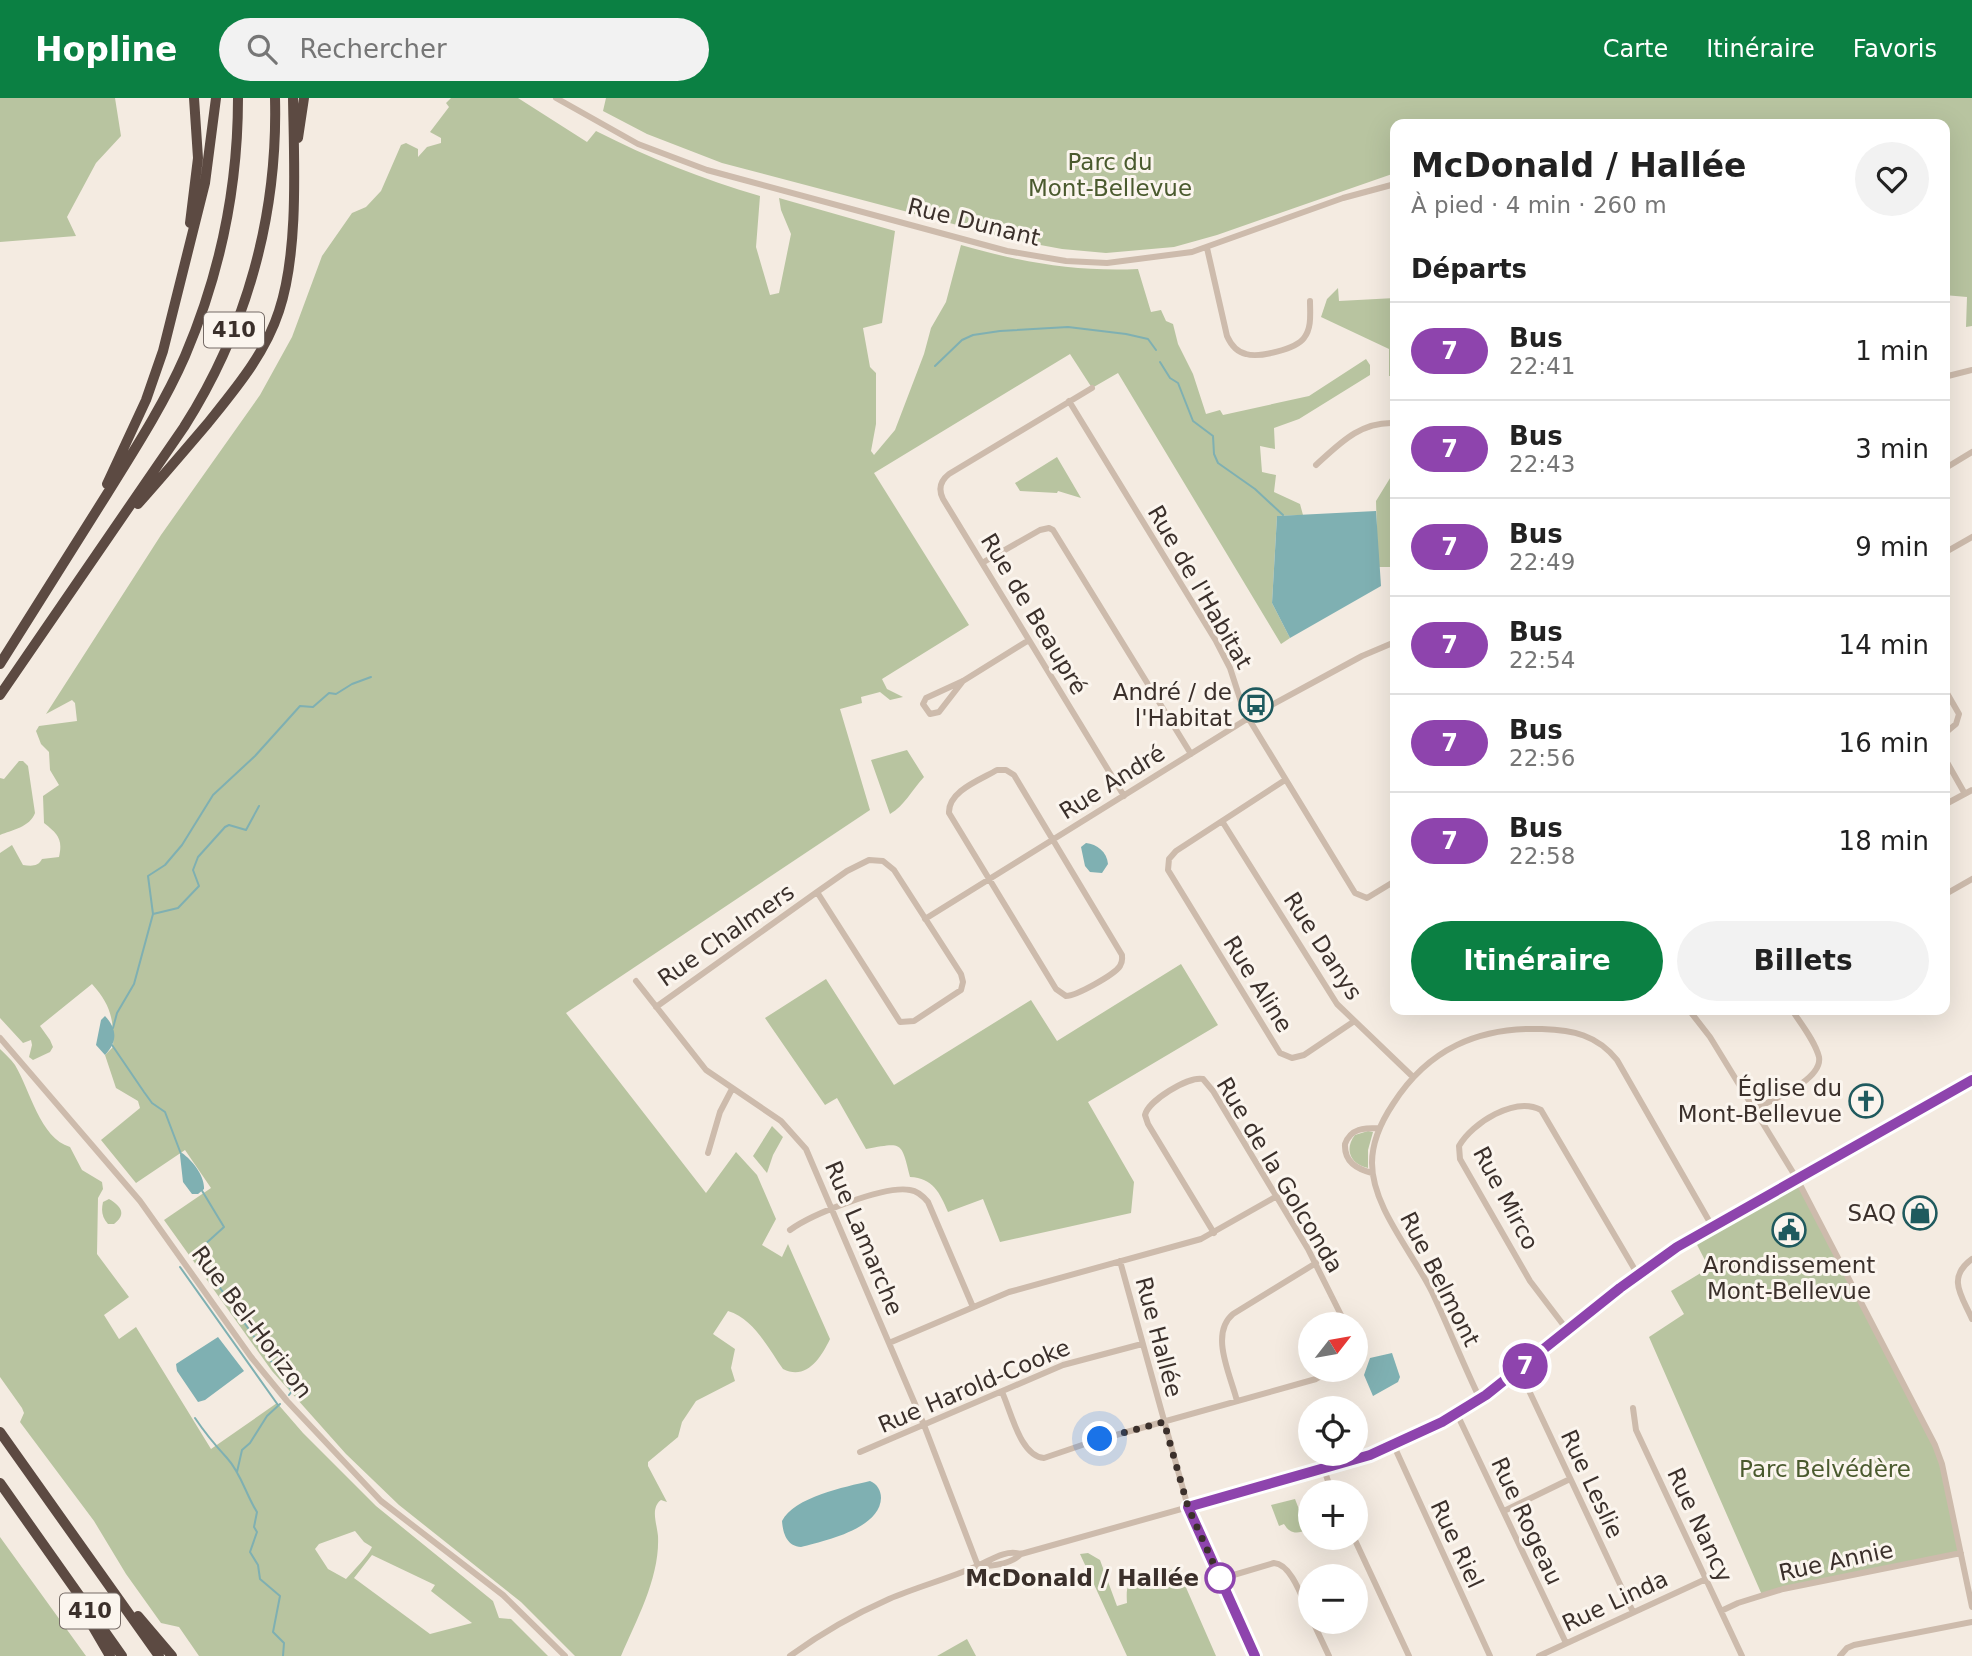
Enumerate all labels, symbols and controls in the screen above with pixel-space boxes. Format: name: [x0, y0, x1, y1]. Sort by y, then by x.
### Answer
search box: [219, 18, 709, 81]
text: Hopline: [35, 30, 177, 69]
icon: search: [243, 30, 281, 68]
text: Rechercher: [299, 34, 447, 64]
text: Carte: [1603, 35, 1668, 63]
text: Itinéraire: [1706, 35, 1815, 63]
text: Favoris: [1853, 35, 1937, 63]
button: heart: [1855, 142, 1929, 216]
text: McDonald / Hallée: [1411, 146, 1746, 185]
park label: Parc du Mont-Bellevue: [1028, 149, 1192, 201]
text: À pied · 4 min · 260 m: [1411, 192, 1667, 218]
street label: Rue Dunant: [905, 193, 1043, 251]
text: Départs: [1411, 254, 1527, 284]
road number: 410: [204, 313, 264, 348]
text: Bus: [1509, 323, 1563, 353]
text: 1 min: [1855, 336, 1929, 366]
text: 7: [1441, 337, 1458, 365]
text: 22:41: [1509, 353, 1575, 379]
text: Bus: [1509, 421, 1563, 451]
text: 3 min: [1855, 434, 1929, 464]
text: 7: [1441, 435, 1458, 463]
text: 22:43: [1509, 451, 1575, 477]
street label: Rue de l'Habitat: [1143, 501, 1257, 673]
text: Bus: [1509, 519, 1563, 549]
street label: Rue de Beaupré: [976, 529, 1092, 699]
text: 9 min: [1855, 532, 1929, 562]
text: 7: [1441, 533, 1458, 561]
text: 22:49: [1509, 549, 1575, 575]
text: Bus: [1509, 617, 1563, 647]
text: 14 min: [1839, 630, 1929, 660]
text: 7: [1441, 631, 1458, 659]
text: 22:54: [1509, 647, 1575, 673]
place label: André / de l'Habitat: [1113, 679, 1232, 731]
bus stop icon: André / de l'Habitat: [1237, 686, 1275, 724]
text: Bus: [1509, 715, 1563, 745]
text: 16 min: [1839, 728, 1929, 758]
text: 7: [1441, 729, 1458, 757]
street label: Rue André: [1055, 739, 1169, 825]
text: 22:56: [1509, 745, 1575, 771]
text: Bus: [1509, 813, 1563, 843]
text: 18 min: [1839, 826, 1929, 856]
text: 7: [1441, 827, 1458, 855]
text: 22:58: [1509, 843, 1575, 869]
street label: Rue Chalmers: [653, 878, 799, 992]
street label: Rue Danys: [1279, 887, 1367, 1005]
button: Itinéraire: [1411, 921, 1663, 1001]
button: Billets: [1677, 921, 1929, 1001]
street label: Rue Aline: [1218, 931, 1298, 1037]
street label: Rue de la Golconda: [1211, 1073, 1349, 1277]
place label: Église du Mont-Bellevue: [1678, 1074, 1842, 1127]
church icon: Église du Mont-Bellevue: [1847, 1082, 1885, 1120]
street label: Rue Mirco: [1468, 1142, 1544, 1254]
street label: Rue Lamarche: [820, 1157, 908, 1319]
shop icon: SAQ: [1901, 1194, 1939, 1232]
place label: SAQ: [1848, 1200, 1896, 1226]
street label: Rue Belmont: [1395, 1207, 1485, 1351]
public building icon: Arondissement Mont-Bellevue: [1770, 1211, 1808, 1249]
street label: Rue Bel-Horizon: [186, 1241, 318, 1403]
place label: Arondissement Mont-Bellevue: [1703, 1252, 1875, 1304]
street label: Rue Hallée: [1130, 1274, 1188, 1400]
north arrow: [1298, 1312, 1368, 1382]
map controls: [1298, 1312, 1368, 1634]
street label: Rue Harold-Cooke: [874, 1334, 1074, 1438]
line badge: 7: [1502, 1343, 1548, 1389]
text: 7: [1517, 1352, 1533, 1380]
button: locate: [1298, 1396, 1368, 1466]
your location: [1082, 1421, 1117, 1456]
street label: Rue Leslie: [1556, 1426, 1628, 1542]
street label: Rue Rogeau: [1486, 1453, 1568, 1589]
park label: Parc Belvédère: [1739, 1456, 1911, 1482]
street label: Rue Nancy: [1662, 1464, 1738, 1586]
button: +: [1298, 1480, 1368, 1550]
street label: Rue Riel: [1425, 1496, 1489, 1592]
street label: Rue Annie: [1776, 1536, 1896, 1586]
marker: McDonald / Hallée: [1205, 1563, 1235, 1593]
button: −: [1298, 1564, 1368, 1634]
place label: McDonald / Hallée: [965, 1565, 1199, 1591]
street label: Rue Linda: [1558, 1565, 1672, 1637]
road number: 410: [60, 1594, 120, 1628]

